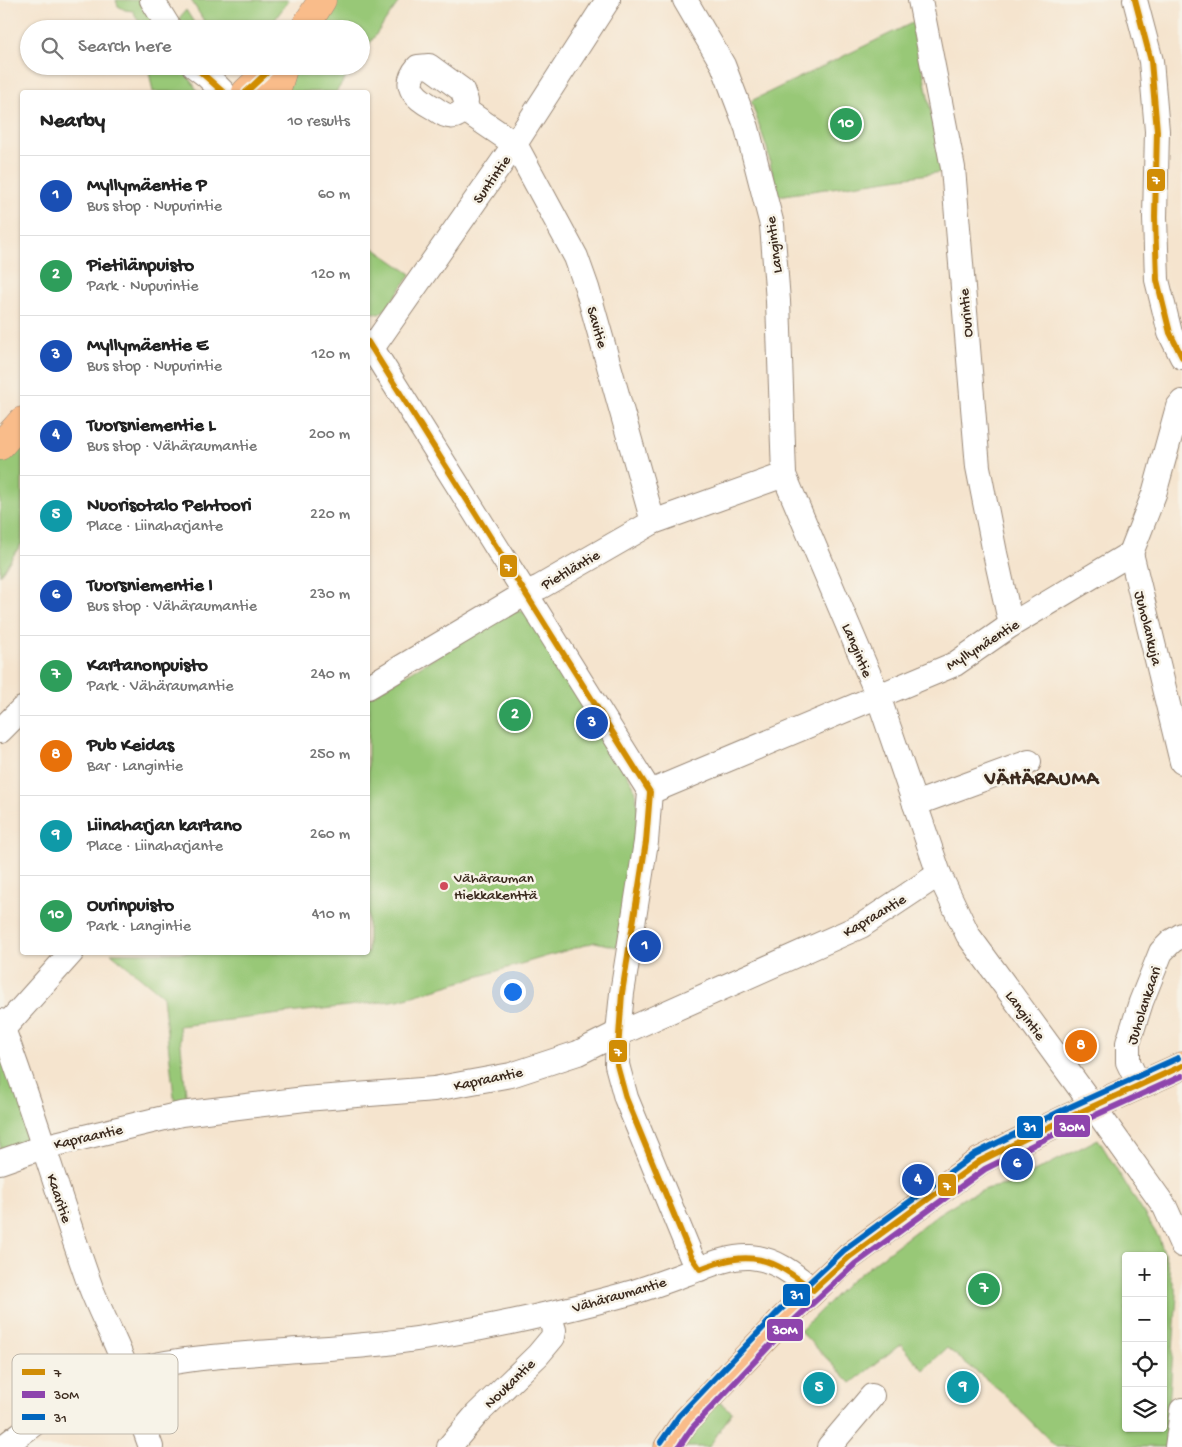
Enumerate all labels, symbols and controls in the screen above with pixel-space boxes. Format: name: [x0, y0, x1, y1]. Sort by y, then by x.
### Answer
search box: [20, 20, 370, 75]
icon: search: [38, 34, 66, 62]
text: Search here: [78, 36, 172, 59]
pin: 10: [830, 105, 862, 143]
text: Nearby: [40, 110, 105, 135]
text: 10 results: [287, 113, 350, 132]
street label: Suntintie: [470, 152, 516, 208]
line badge: 7: [1146, 168, 1166, 192]
text: 7: [1151, 173, 1160, 190]
text: Myllymäentie P: [87, 175, 207, 198]
text: 1: [53, 186, 59, 205]
text: 60 m: [318, 186, 350, 205]
text: Bus stop · Nupurintie: [87, 198, 222, 217]
street label: Langintie: [763, 215, 787, 274]
text: Pietilänpuisto: [87, 255, 194, 278]
text: 2: [52, 266, 60, 285]
text: 120 m: [311, 266, 350, 285]
text: Park · Nupurintie: [87, 278, 198, 297]
street label: Ourintie: [956, 287, 978, 338]
street label: Savitie: [582, 305, 611, 351]
text: Myllymäentie E: [87, 335, 208, 358]
text: 3: [52, 346, 60, 365]
text: 120 m: [311, 346, 350, 365]
text: Bus stop · Nupurintie: [87, 358, 222, 377]
text: Tuorsniementie L: [87, 415, 215, 438]
text: 4: [52, 426, 60, 445]
text: 200 m: [309, 426, 350, 445]
text: Bus stop · Vähäraumantie: [87, 438, 257, 457]
text: Nuorisotalo Pehtoori: [87, 495, 252, 518]
text: 5: [52, 506, 60, 525]
text: 220 m: [310, 506, 350, 525]
text: Place · Liinaharjante: [87, 518, 223, 537]
street label: Pietiläntie: [538, 547, 604, 595]
line badge: 7: [499, 554, 518, 578]
text: 7: [503, 560, 512, 577]
text: Tuorsniementie I: [87, 575, 213, 598]
text: 6: [52, 586, 60, 605]
text: 230 m: [310, 586, 350, 605]
street label: Juholankuja: [1129, 589, 1165, 668]
text: Bus stop · Vähäraumantie: [87, 598, 257, 617]
street label: Myllymäentie: [943, 616, 1023, 675]
street label: Langintie: [837, 621, 876, 681]
text: Kartanonpuisto: [87, 655, 208, 678]
text: 7: [52, 666, 60, 685]
text: 240 m: [310, 666, 350, 685]
text: Park · Vähäraumantie: [87, 678, 234, 697]
pin: 2: [499, 696, 531, 734]
pin: 3: [576, 704, 608, 742]
text: Pub Keidas: [87, 735, 174, 758]
text: 8: [52, 746, 60, 765]
text: 250 m: [310, 746, 350, 765]
text: Bar · Langintie: [87, 758, 183, 777]
district label: VÄHÄRAUMA: [984, 768, 1101, 792]
text: Liinaharjan kartano: [87, 815, 242, 838]
text: 9: [52, 826, 60, 845]
text: 260 m: [310, 826, 350, 845]
text: Place · Liinaharjante: [87, 838, 223, 857]
place label: Vähärauman Hiekkakenttä: [453, 870, 538, 905]
marker: Vähärauman Hiekkakenttä: [438, 880, 450, 892]
street label: Kapraantie: [840, 891, 910, 943]
text: Ourinpuisto: [87, 895, 174, 918]
text: 10: [48, 906, 64, 925]
text: 410 m: [312, 906, 350, 925]
text: Park · Langintie: [87, 918, 191, 937]
pin: 1: [629, 927, 661, 965]
street label: Juholankaari: [1124, 964, 1166, 1047]
your location: [500, 979, 526, 1005]
street label: Langintie: [1000, 988, 1049, 1045]
pin: 8: [1065, 1027, 1097, 1065]
line badge: 7: [608, 1039, 628, 1063]
text: 7: [613, 1045, 622, 1062]
street label: Kapraantie: [452, 1064, 525, 1096]
line badge: 30M: [1053, 1114, 1091, 1138]
line badge: 31: [1016, 1115, 1044, 1139]
text: 31: [1023, 1120, 1037, 1137]
text: 30M: [1059, 1120, 1086, 1137]
street label: Kapraantie: [52, 1121, 125, 1155]
pin: 6: [1001, 1145, 1033, 1183]
pin: 4: [902, 1161, 934, 1199]
street label: Kaaritie: [41, 1172, 75, 1226]
line badge: 7: [937, 1173, 957, 1197]
text: 7: [942, 1179, 951, 1196]
map controls: [1122, 1252, 1167, 1432]
button: +: [1122, 1252, 1167, 1297]
pin: 7: [968, 1270, 1000, 1308]
street label: Vähäraumantie: [570, 1274, 669, 1318]
line badge: 31: [782, 1283, 811, 1307]
text: 31: [790, 1288, 804, 1305]
button: −: [1122, 1297, 1167, 1342]
line badge: 30M: [766, 1318, 804, 1342]
text: 30M: [772, 1323, 799, 1340]
button: locate: [1122, 1342, 1167, 1387]
legend: [12, 1354, 178, 1434]
street label: Noukantie: [481, 1356, 540, 1413]
text: 7: [53, 1366, 62, 1383]
pin: 9: [947, 1368, 979, 1406]
pin: 5: [803, 1369, 835, 1407]
button: layers: [1122, 1387, 1167, 1432]
text: 30M: [53, 1388, 79, 1405]
text: 31: [53, 1411, 67, 1428]

